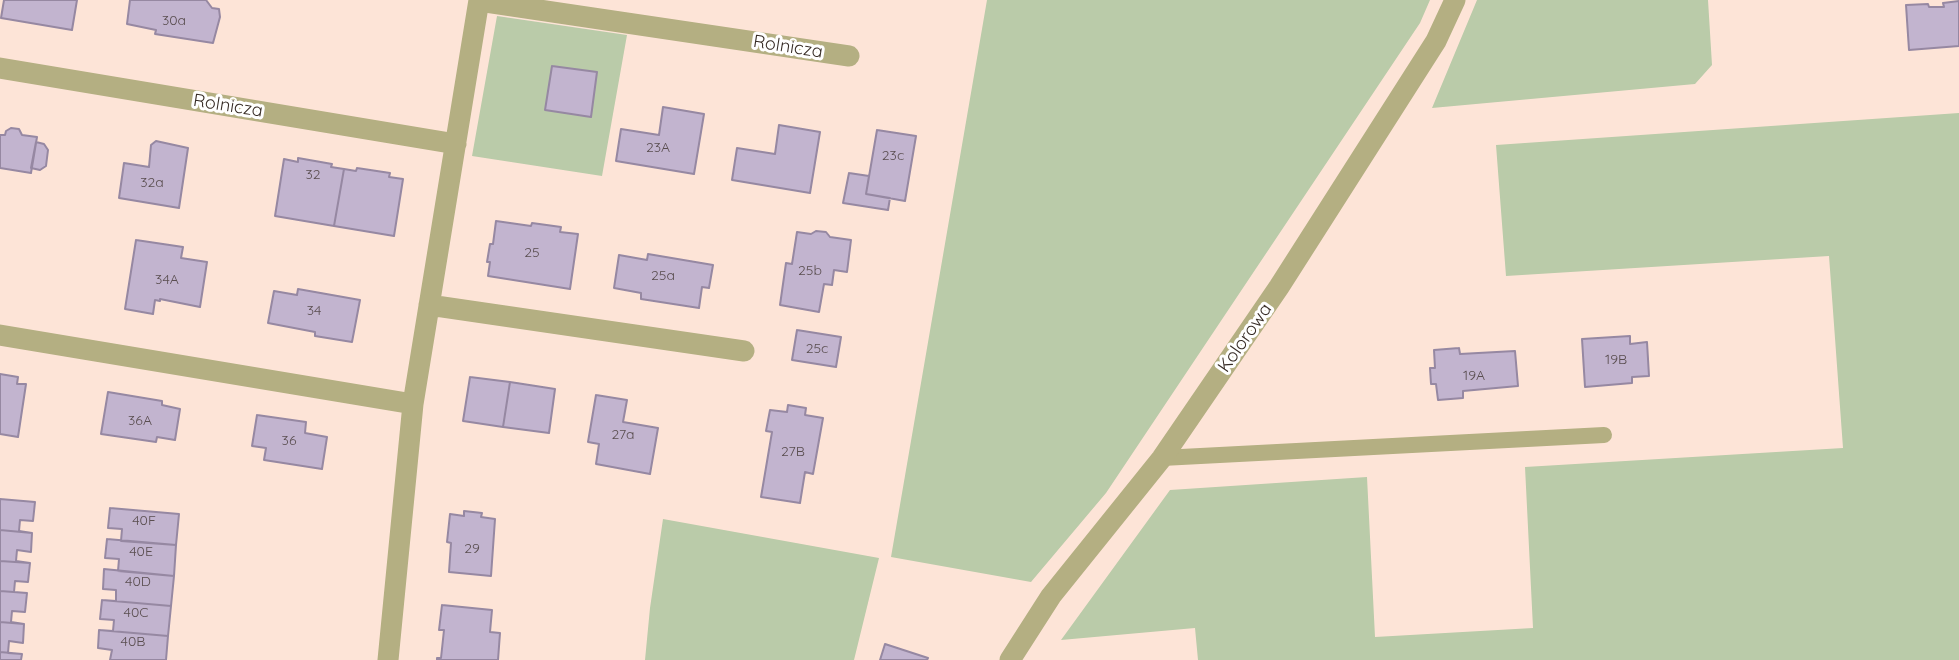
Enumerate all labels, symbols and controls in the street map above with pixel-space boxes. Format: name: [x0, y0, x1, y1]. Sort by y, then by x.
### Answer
house number: 30a: [162, 13, 186, 29]
street label: Rolnicza: [752, 31, 824, 63]
street label: Rolnicza: [192, 90, 264, 122]
house number: 23A: [646, 140, 670, 156]
house number: 23c: [882, 148, 904, 164]
house number: 32: [305, 167, 321, 183]
house number: 32a: [140, 175, 164, 191]
house number: 25: [524, 245, 540, 261]
house number: 25b: [798, 263, 822, 279]
house number: 25a: [651, 268, 675, 284]
house number: 34A: [155, 272, 179, 288]
street label: Kolorowa: [1213, 299, 1277, 377]
house number: 34: [307, 303, 321, 319]
house number: 25c: [806, 341, 828, 357]
house number: 19B: [1605, 352, 1627, 368]
house number: 19A: [1463, 368, 1485, 384]
house number: 36A: [128, 413, 152, 429]
house number: 27a: [611, 427, 635, 443]
house number: 36: [282, 433, 296, 449]
house number: 27B: [781, 444, 805, 460]
house number: 40F: [132, 513, 156, 529]
house number: 29: [464, 541, 480, 557]
house number: 40E: [129, 544, 153, 560]
house number: 40D: [125, 574, 151, 590]
house number: 40C: [124, 605, 148, 621]
house number: 40B: [121, 634, 145, 650]

